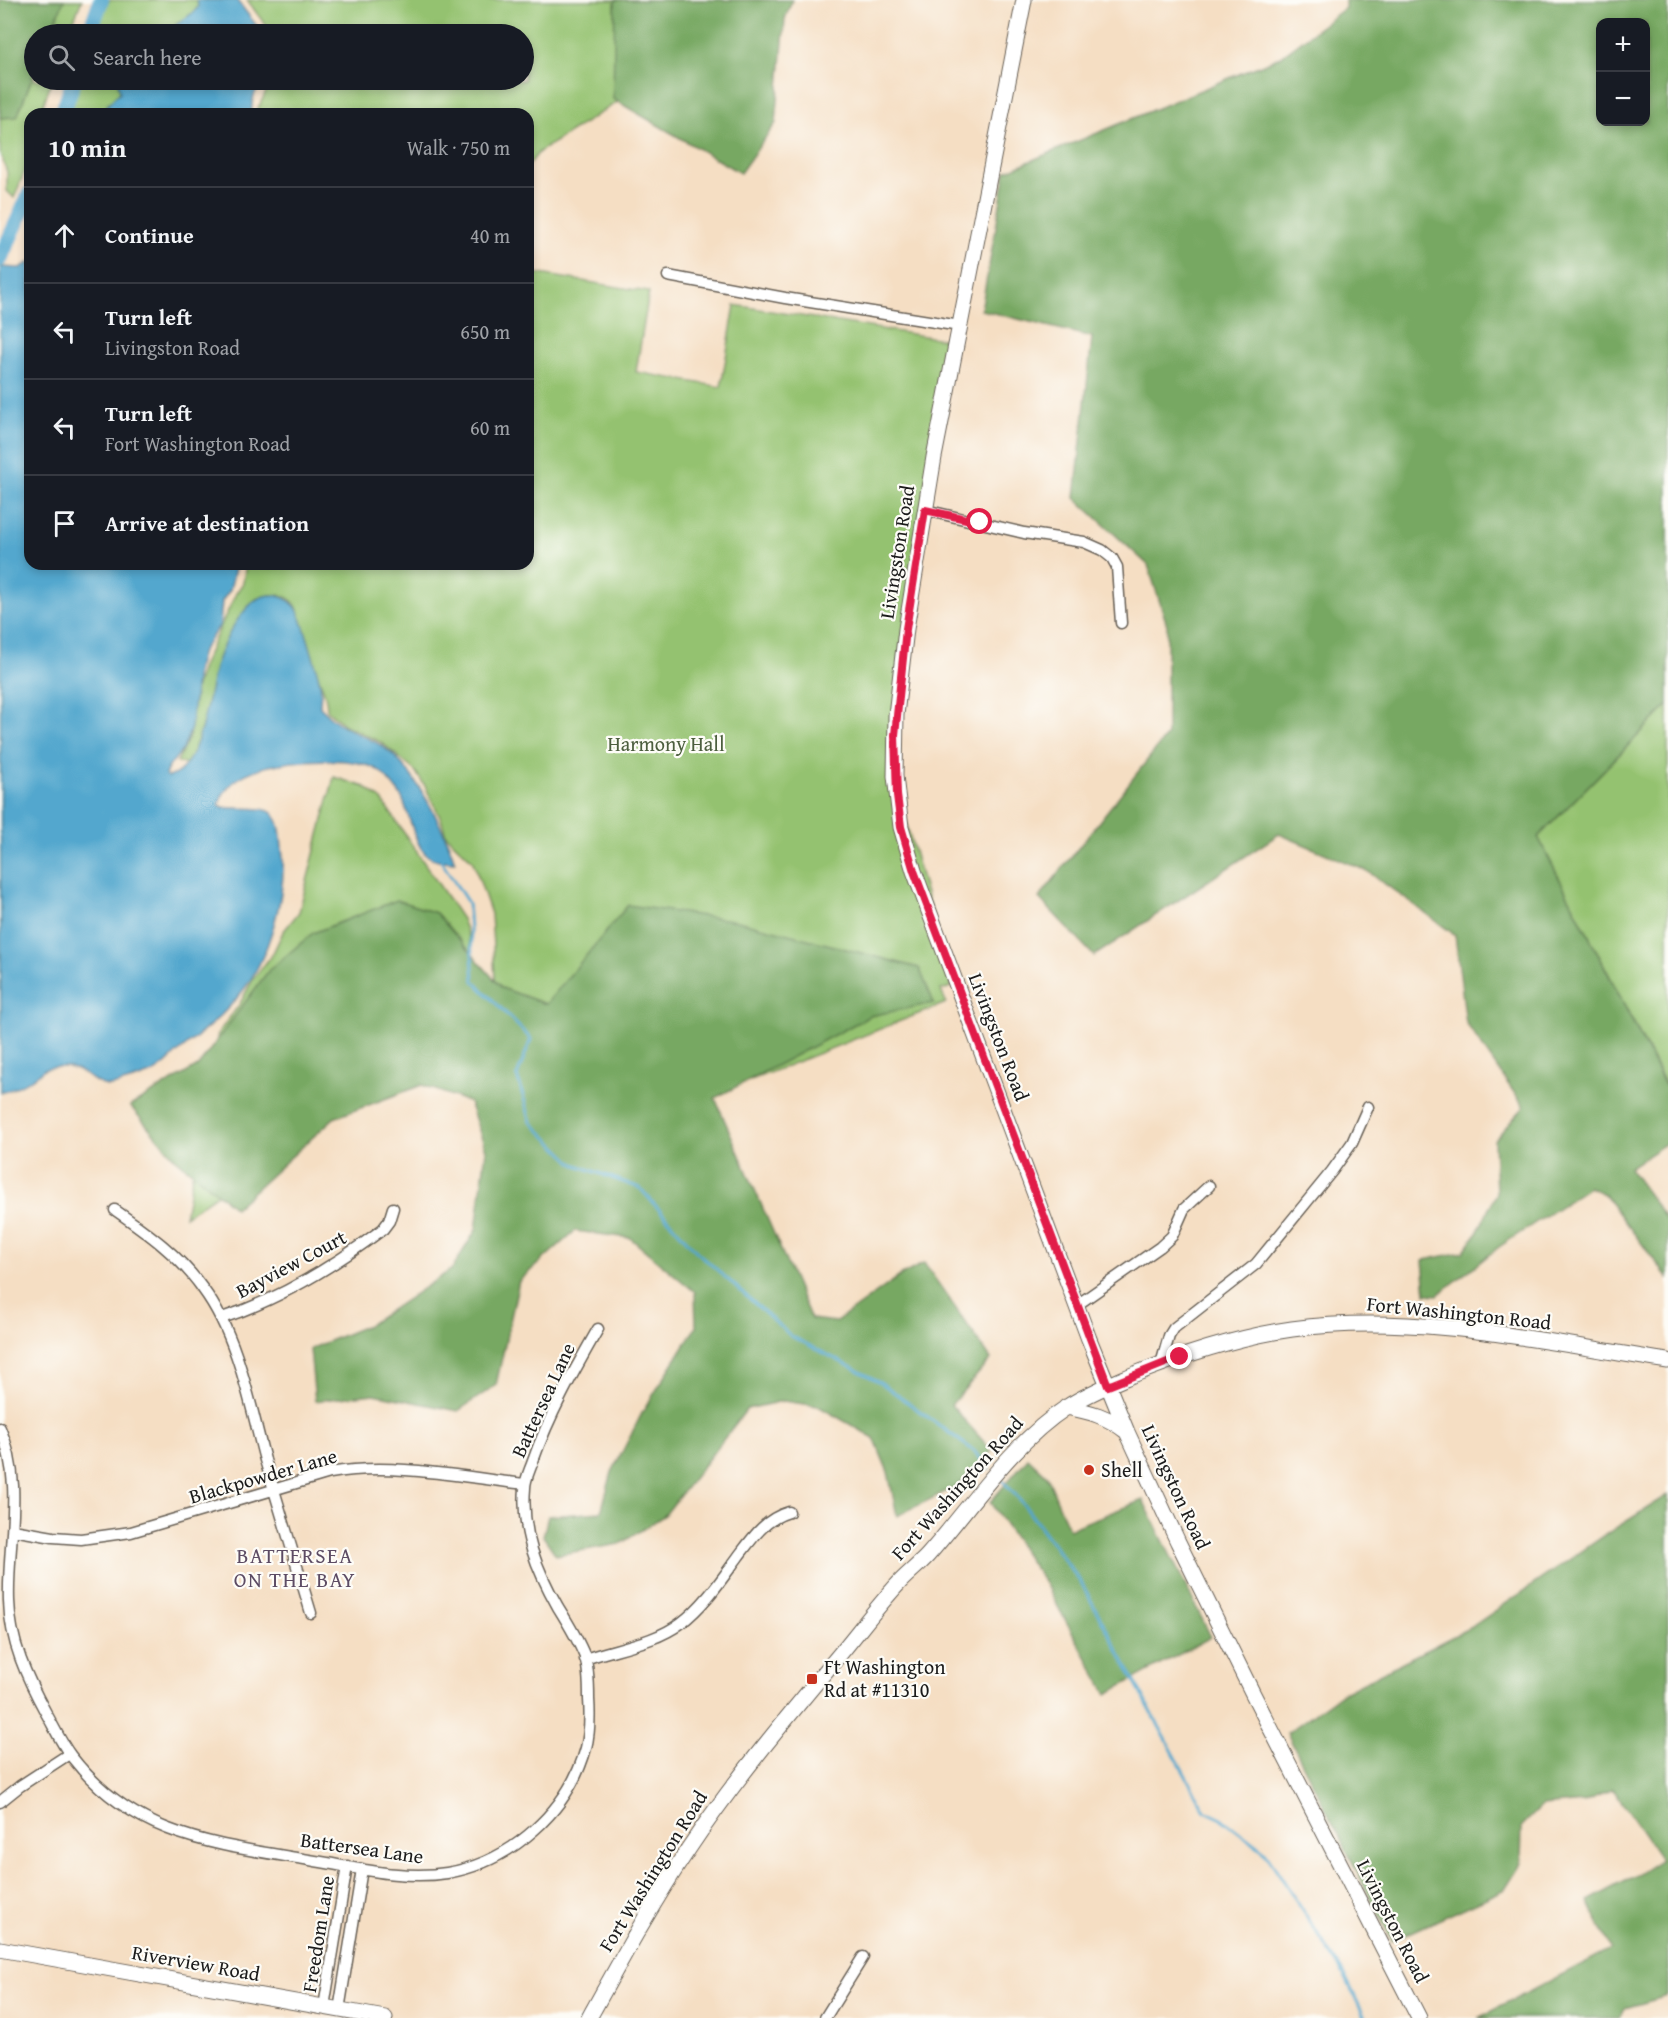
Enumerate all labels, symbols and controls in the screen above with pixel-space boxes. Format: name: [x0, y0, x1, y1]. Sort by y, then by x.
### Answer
map controls: [1596, 18, 1650, 126]
button: +: [1596, 18, 1650, 72]
search box: [24, 24, 534, 90]
icon: search: [45, 41, 78, 74]
text: Search here: [93, 41, 202, 73]
button: −: [1596, 72, 1650, 126]
text: 10 min: [48, 128, 126, 167]
text: Walk · 750 m: [407, 133, 510, 162]
icon: ahead: [48, 219, 81, 252]
text: Continue: [105, 219, 194, 251]
text: 40 m: [470, 221, 510, 250]
text: Turn left: [105, 301, 192, 333]
icon: left: [48, 315, 81, 348]
text: 650 m: [460, 317, 510, 346]
text: Livingston Road: [105, 333, 240, 362]
text: Turn left: [105, 397, 192, 429]
icon: left: [48, 411, 81, 444]
text: 60 m: [470, 413, 510, 442]
text: Fort Washington Road: [105, 429, 290, 458]
street label: Livingston Road: [872, 483, 921, 621]
icon: arrive: [48, 507, 81, 540]
text: Arrive at destination: [105, 507, 309, 539]
route start: [966, 508, 992, 534]
park label: Harmony Hall: [607, 729, 725, 758]
street label: Livingston Road: [962, 969, 1037, 1105]
street label: Bayview Court: [230, 1222, 351, 1305]
street label: Fort Washington Road: [1365, 1288, 1553, 1337]
street label: Battersea Lane: [503, 1338, 582, 1462]
route end: [1166, 1343, 1192, 1369]
street label: Fort Washington Road: [884, 1409, 1030, 1566]
street label: Livingston Road: [1135, 1420, 1218, 1554]
street label: Blackpowder Lane: [186, 1441, 340, 1510]
place label: Shell: [1101, 1455, 1143, 1484]
marker: Shell: [1082, 1463, 1096, 1477]
district label: BATTERSEA ON THE BAY: [234, 1540, 356, 1595]
place label: Ft Washington Rd at #11310: [824, 1652, 945, 1704]
marker: Ft Washington Rd at #11310: [805, 1672, 819, 1686]
street label: Fort Washington Road: [591, 1784, 714, 1957]
street label: Battersea Lane: [299, 1825, 425, 1870]
street label: Livingston Road: [1350, 1854, 1437, 1988]
street label: Freedom Lane: [294, 1873, 341, 1994]
street label: Riverview Road: [130, 1937, 263, 1988]

